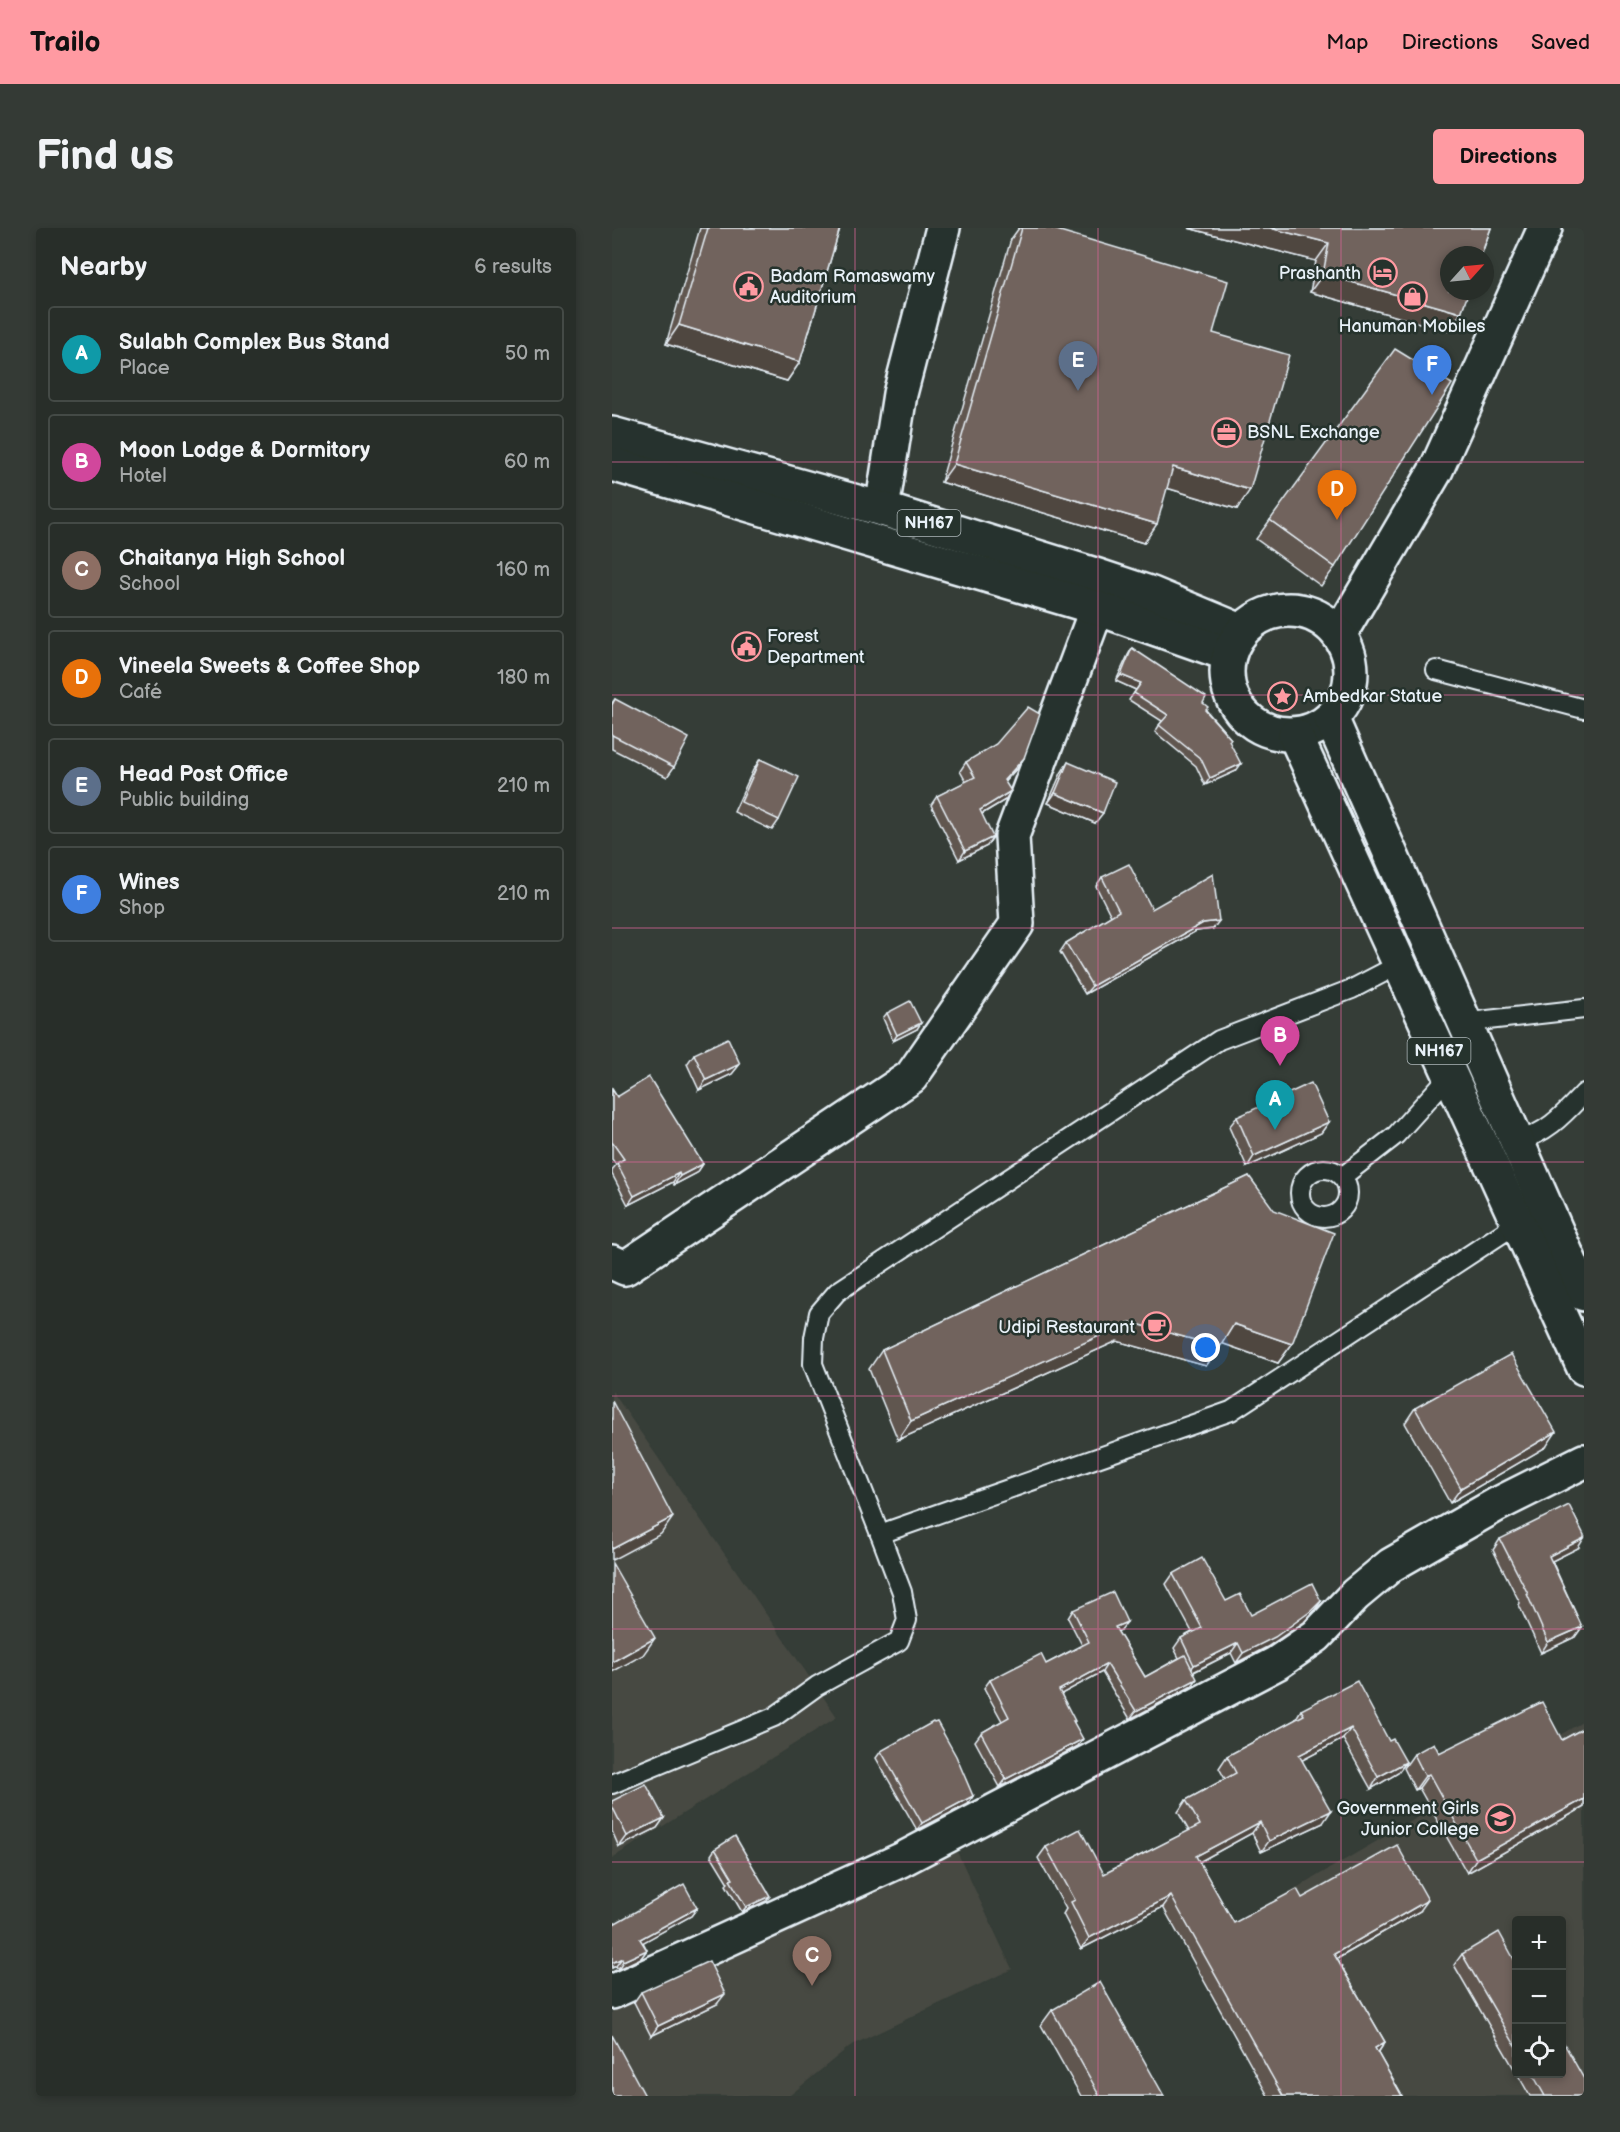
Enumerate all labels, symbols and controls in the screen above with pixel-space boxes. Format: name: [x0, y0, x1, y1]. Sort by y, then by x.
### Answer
text: Trailo: [30, 26, 101, 59]
text: Map: [1326, 30, 1369, 55]
text: Directions: [1402, 30, 1498, 55]
text: Saved: [1531, 30, 1590, 55]
button: Directions: [1433, 129, 1584, 184]
text: Find us: [36, 131, 174, 182]
north arrow: [1440, 246, 1494, 300]
text: Nearby: [60, 252, 147, 283]
text: 6 results: [474, 255, 552, 279]
hotel icon: Prashanth: [1366, 257, 1398, 289]
place label: Prashanth: [1279, 263, 1361, 284]
place label: Badam Ramaswamy Auditorium: [770, 266, 936, 308]
public building icon: Badam Ramaswamy Auditorium: [733, 270, 765, 302]
shop icon: Hanuman Mobiles: [1396, 281, 1428, 313]
place label: Hanuman Mobiles: [1338, 316, 1486, 337]
text: Sulabh Complex Bus Stand: [119, 329, 390, 356]
text: A: [75, 342, 88, 366]
text: 50 m: [505, 342, 550, 366]
pin: E: [1058, 342, 1098, 391]
pin: F: [1412, 346, 1452, 395]
text: Place: [119, 356, 170, 380]
office icon: BSNL Exchange: [1210, 416, 1242, 448]
place label: BSNL Exchange: [1247, 422, 1380, 443]
text: Moon Lodge & Dormitory: [119, 437, 370, 464]
text: B: [74, 450, 89, 474]
text: 60 m: [504, 450, 550, 474]
text: Hotel: [119, 464, 167, 488]
pin: D: [1318, 470, 1356, 520]
road number: NH167: [898, 510, 960, 536]
text: Chaitanya High School: [119, 545, 345, 572]
text: C: [74, 558, 89, 582]
text: 160 m: [496, 558, 550, 582]
text: School: [119, 572, 180, 596]
place label: Forest Department: [767, 626, 865, 668]
public building icon: Forest Department: [730, 630, 762, 662]
text: Vineela Sweets & Coffee Shop: [119, 653, 420, 680]
text: D: [75, 666, 88, 690]
text: 180 m: [497, 666, 550, 690]
text: Café: [119, 680, 162, 704]
place icon: Ambedkar Statue: [1266, 680, 1298, 712]
place label: Ambedkar Statue: [1303, 686, 1442, 707]
text: Head Post Office: [119, 761, 288, 788]
text: E: [75, 774, 88, 798]
text: 210 m: [497, 774, 550, 798]
text: Public building: [119, 788, 249, 812]
text: Wines: [119, 869, 180, 896]
text: F: [75, 882, 88, 906]
text: 210 m: [497, 882, 550, 906]
text: Shop: [119, 896, 165, 920]
pin: B: [1260, 1016, 1300, 1066]
road number: NH167: [1408, 1038, 1470, 1064]
pin: A: [1256, 1080, 1294, 1130]
cafe icon: Udipi Restaurant: [1140, 1311, 1172, 1343]
place label: Udipi Restaurant: [998, 1317, 1135, 1338]
your location: [1191, 1333, 1220, 1362]
place label: Government Girls Junior College: [1336, 1798, 1479, 1840]
school or university icon: Government Girls Junior College: [1484, 1802, 1516, 1834]
map controls: [1512, 1916, 1566, 2078]
button: +: [1512, 1916, 1566, 1970]
pin: C: [792, 1936, 832, 1986]
button: −: [1512, 1970, 1566, 2024]
button: locate: [1512, 2024, 1566, 2078]

